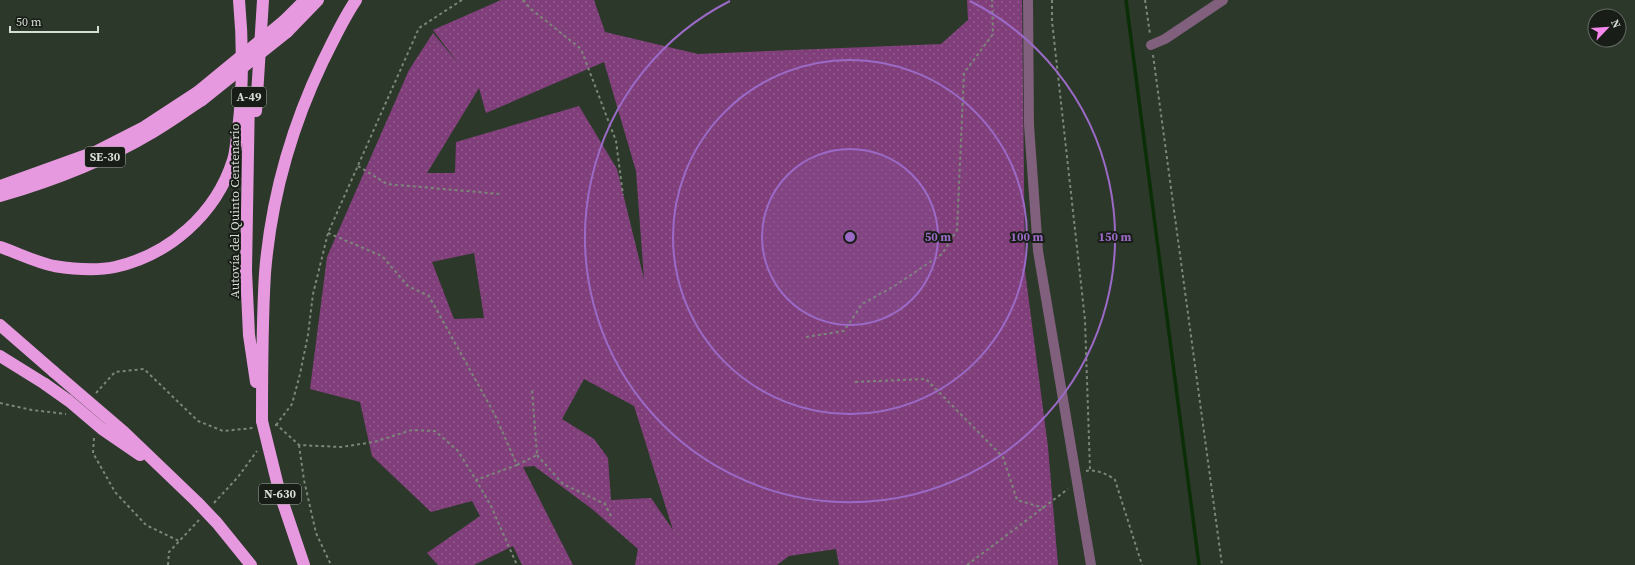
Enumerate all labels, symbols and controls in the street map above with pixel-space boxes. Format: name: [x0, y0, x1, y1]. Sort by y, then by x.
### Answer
scale bar: [10, 8, 98, 34]
north arrow: [1587, 8, 1627, 48]
text: 50 m: [16, 14, 42, 30]
text: N: [1607, 17, 1624, 31]
road number: A-49: [232, 87, 266, 107]
street label: Autovía del Quinto Centenario: [226, 123, 243, 299]
road number: SE-30: [85, 147, 125, 167]
text: 50 m: [925, 229, 951, 245]
text: 100 m: [1011, 229, 1044, 245]
text: 150 m: [1099, 229, 1132, 245]
centre of rings: [843, 230, 857, 244]
road number: N-630: [259, 484, 301, 504]

